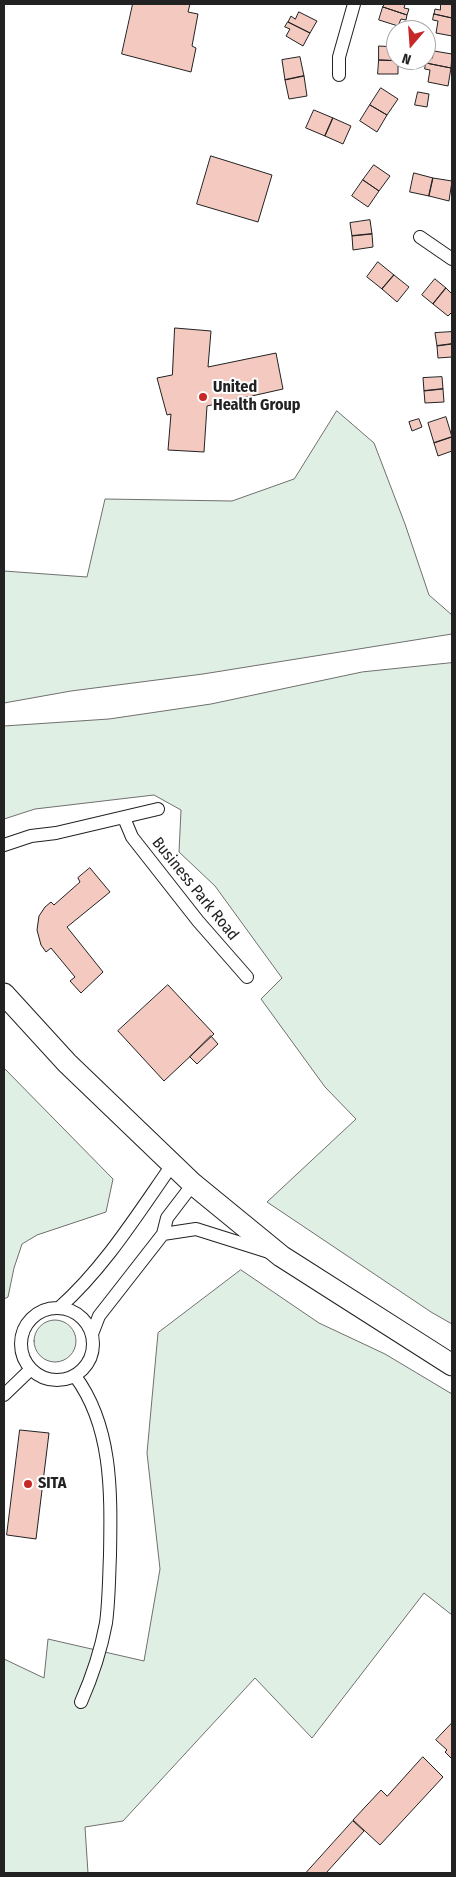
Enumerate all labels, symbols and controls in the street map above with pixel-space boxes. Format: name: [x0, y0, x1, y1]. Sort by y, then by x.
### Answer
north arrow: [386, 20, 436, 70]
text: N: [400, 49, 413, 68]
place label: United Health Group: [213, 378, 301, 416]
marker: United Health Group: [197, 391, 209, 403]
street label: Business Park Road: [148, 834, 242, 944]
place label: SITA: [38, 1474, 66, 1494]
marker: SITA: [22, 1478, 34, 1490]

